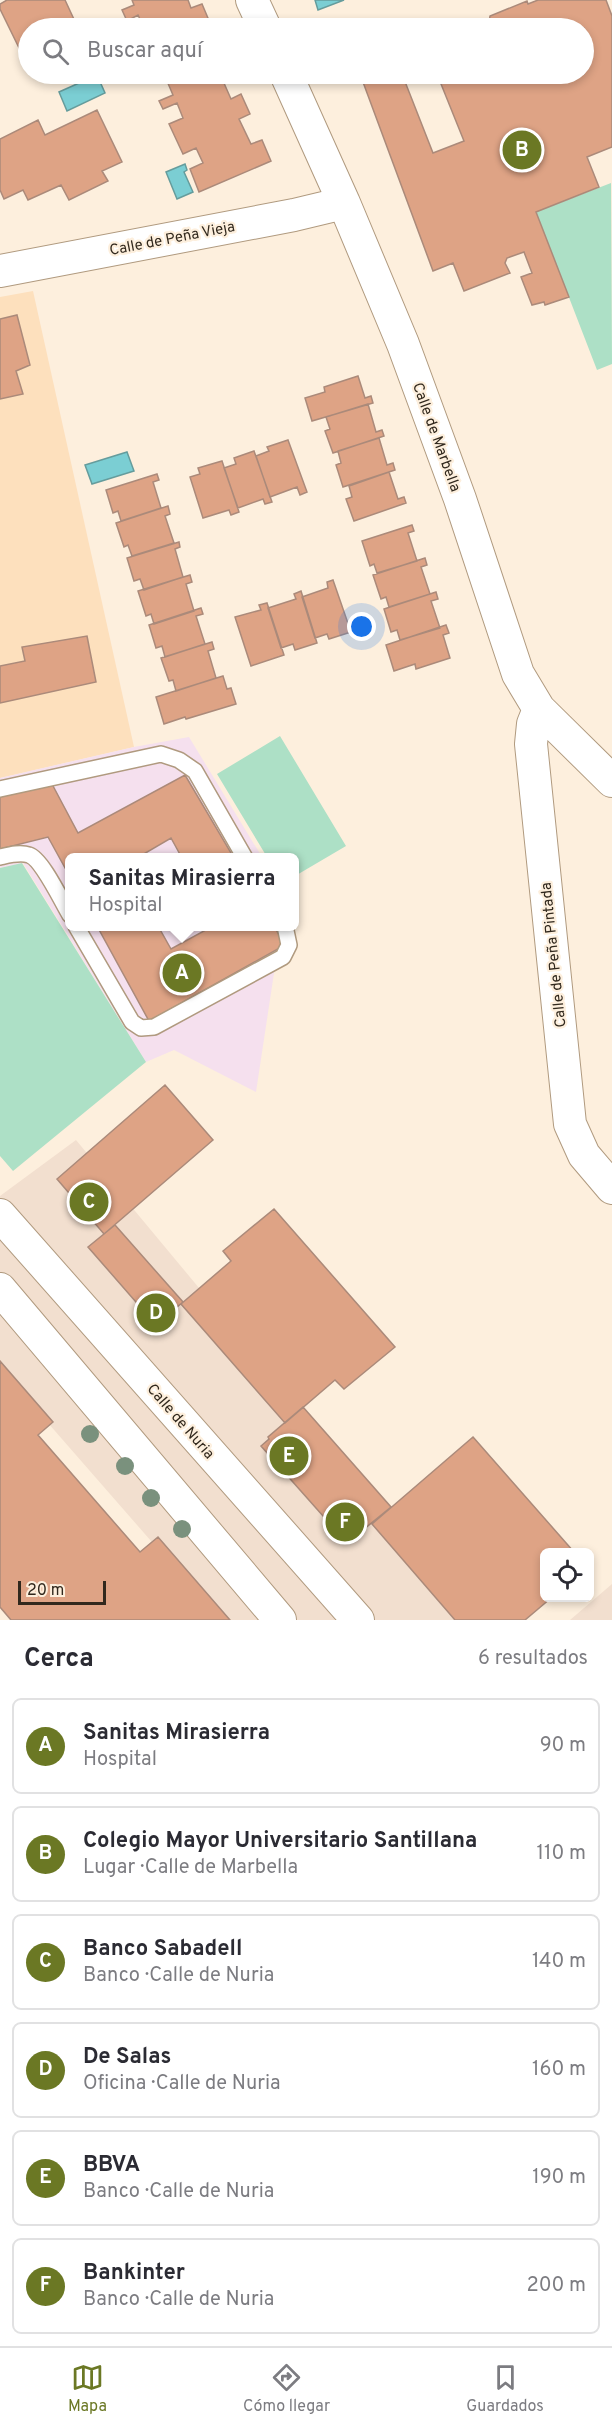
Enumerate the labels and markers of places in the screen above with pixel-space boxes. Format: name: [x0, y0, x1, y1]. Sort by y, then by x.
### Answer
pin: B: [502, 128, 542, 172]
pin: A: [162, 950, 201, 996]
pin: C: [70, 1180, 109, 1224]
pin: D: [136, 1290, 176, 1336]
pin: E: [270, 1434, 308, 1478]
pin: F: [326, 1500, 364, 1544]

